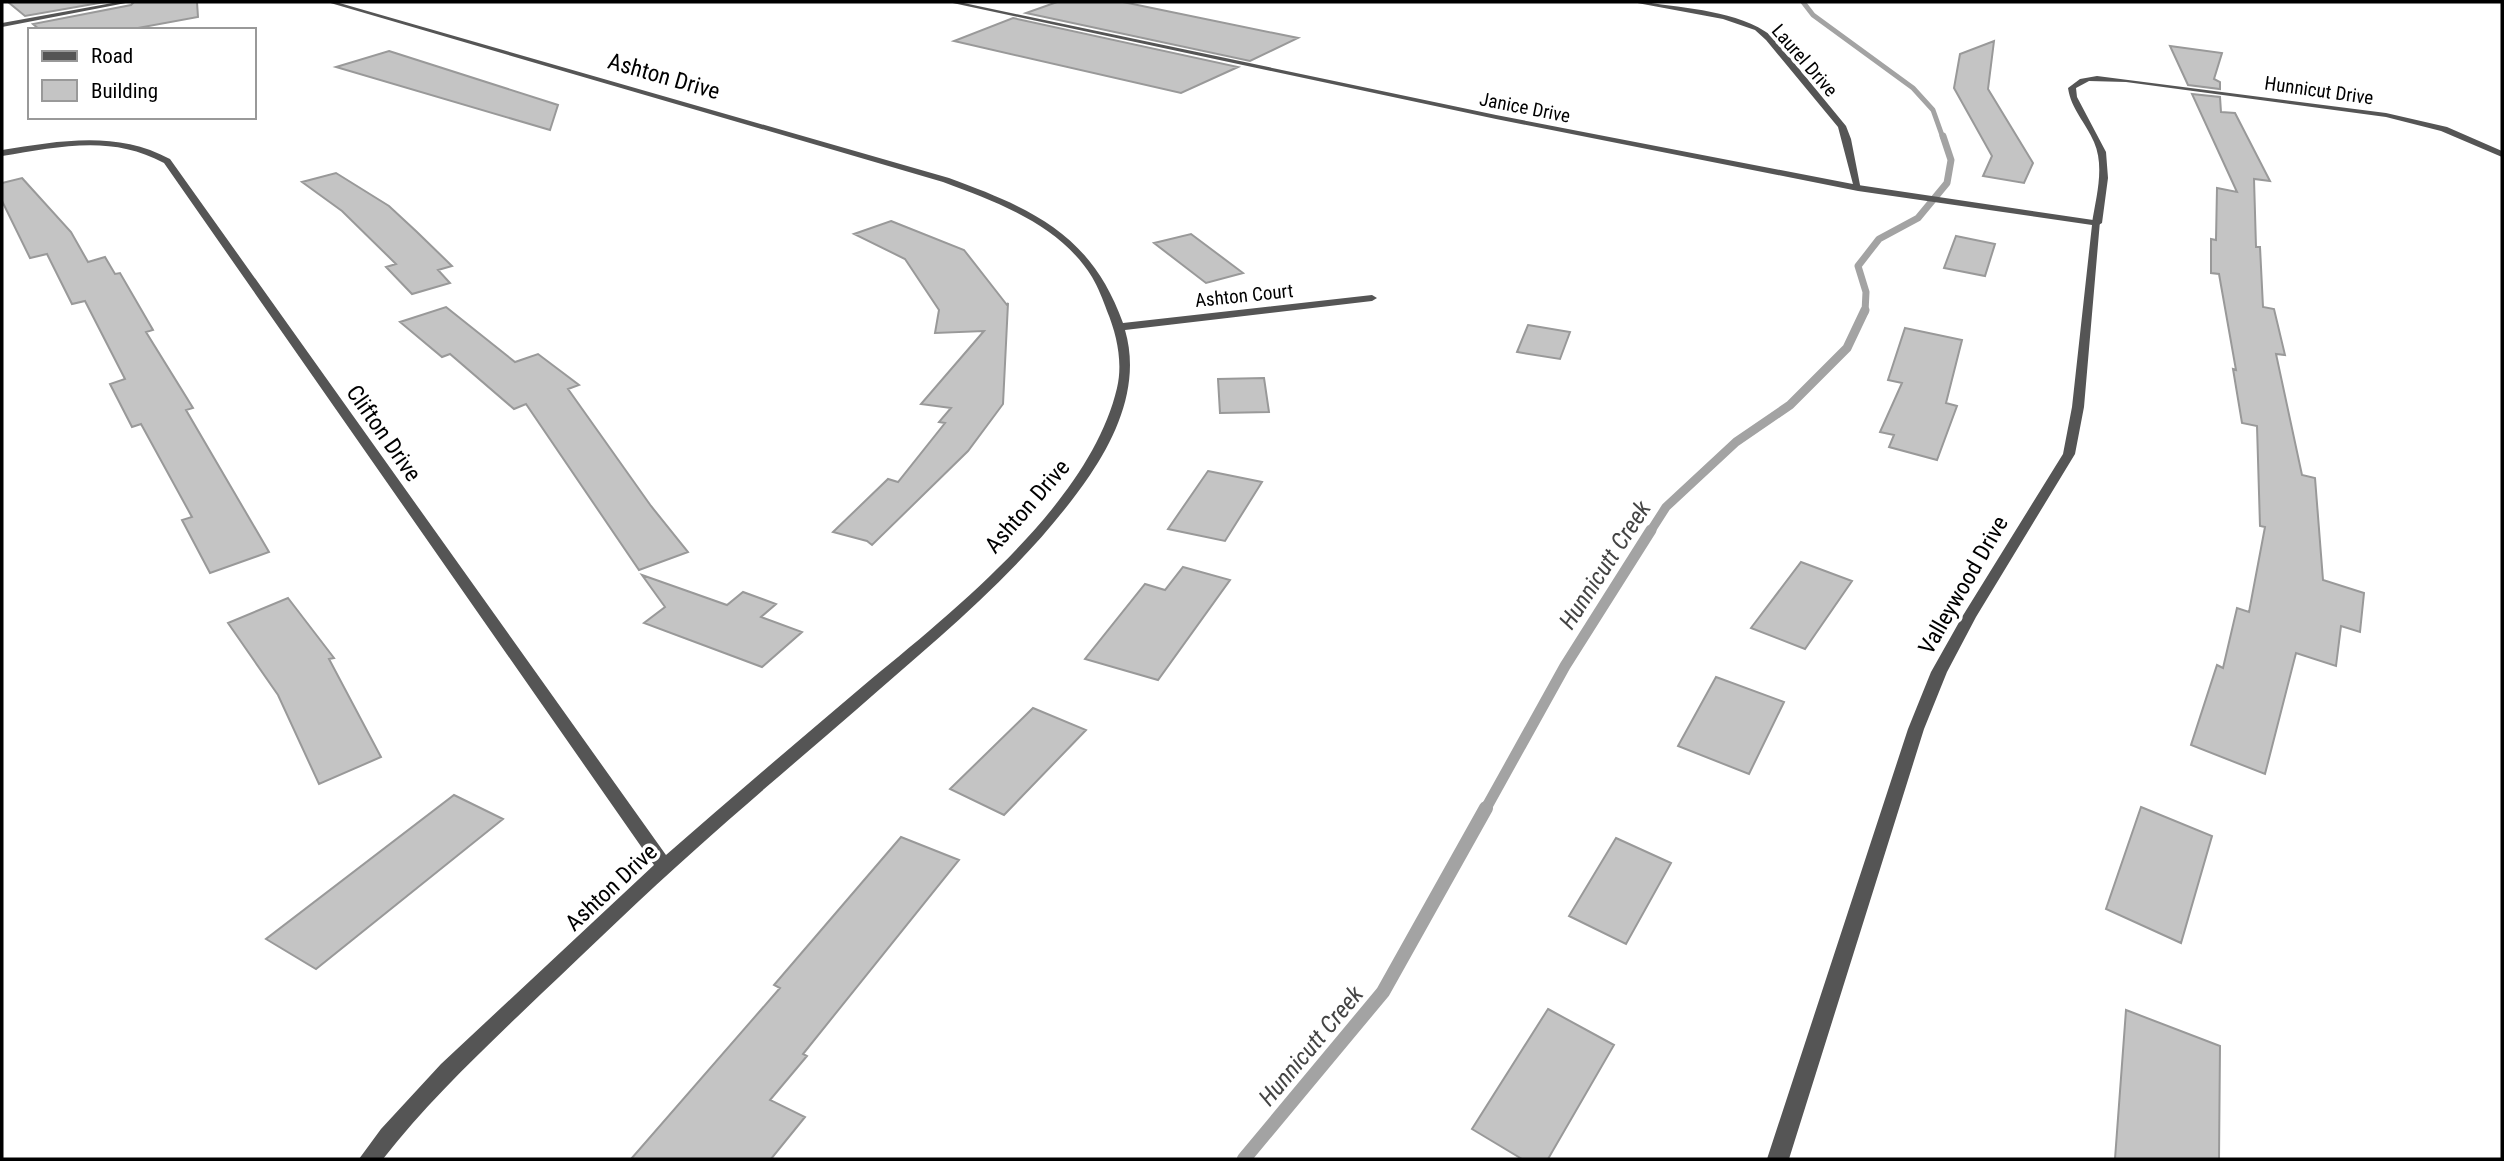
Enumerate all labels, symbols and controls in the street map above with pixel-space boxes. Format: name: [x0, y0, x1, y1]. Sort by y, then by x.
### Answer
street label: Laurel Drive: [1767, 19, 1842, 101]
legend: [28, 28, 256, 119]
text: Road: [91, 44, 133, 68]
street label: Ashton Drive: [605, 48, 723, 105]
street label: Hunnicut Drive: [2263, 71, 2375, 110]
text: Building: [91, 79, 158, 103]
street label: Janice Drive: [1478, 87, 1572, 128]
street label: Ashton Court: [1194, 279, 1294, 312]
street label: Clifton Drive: [341, 380, 427, 487]
street label: Ashton Drive: [979, 454, 1075, 559]
water label: Hunnicutt Creek: [1553, 495, 1657, 634]
street label: Valleywood Drive: [1913, 511, 2014, 659]
street label: Ashton Drive: [560, 838, 663, 937]
water label: Hunnicutt Creek: [1253, 980, 1369, 1111]

